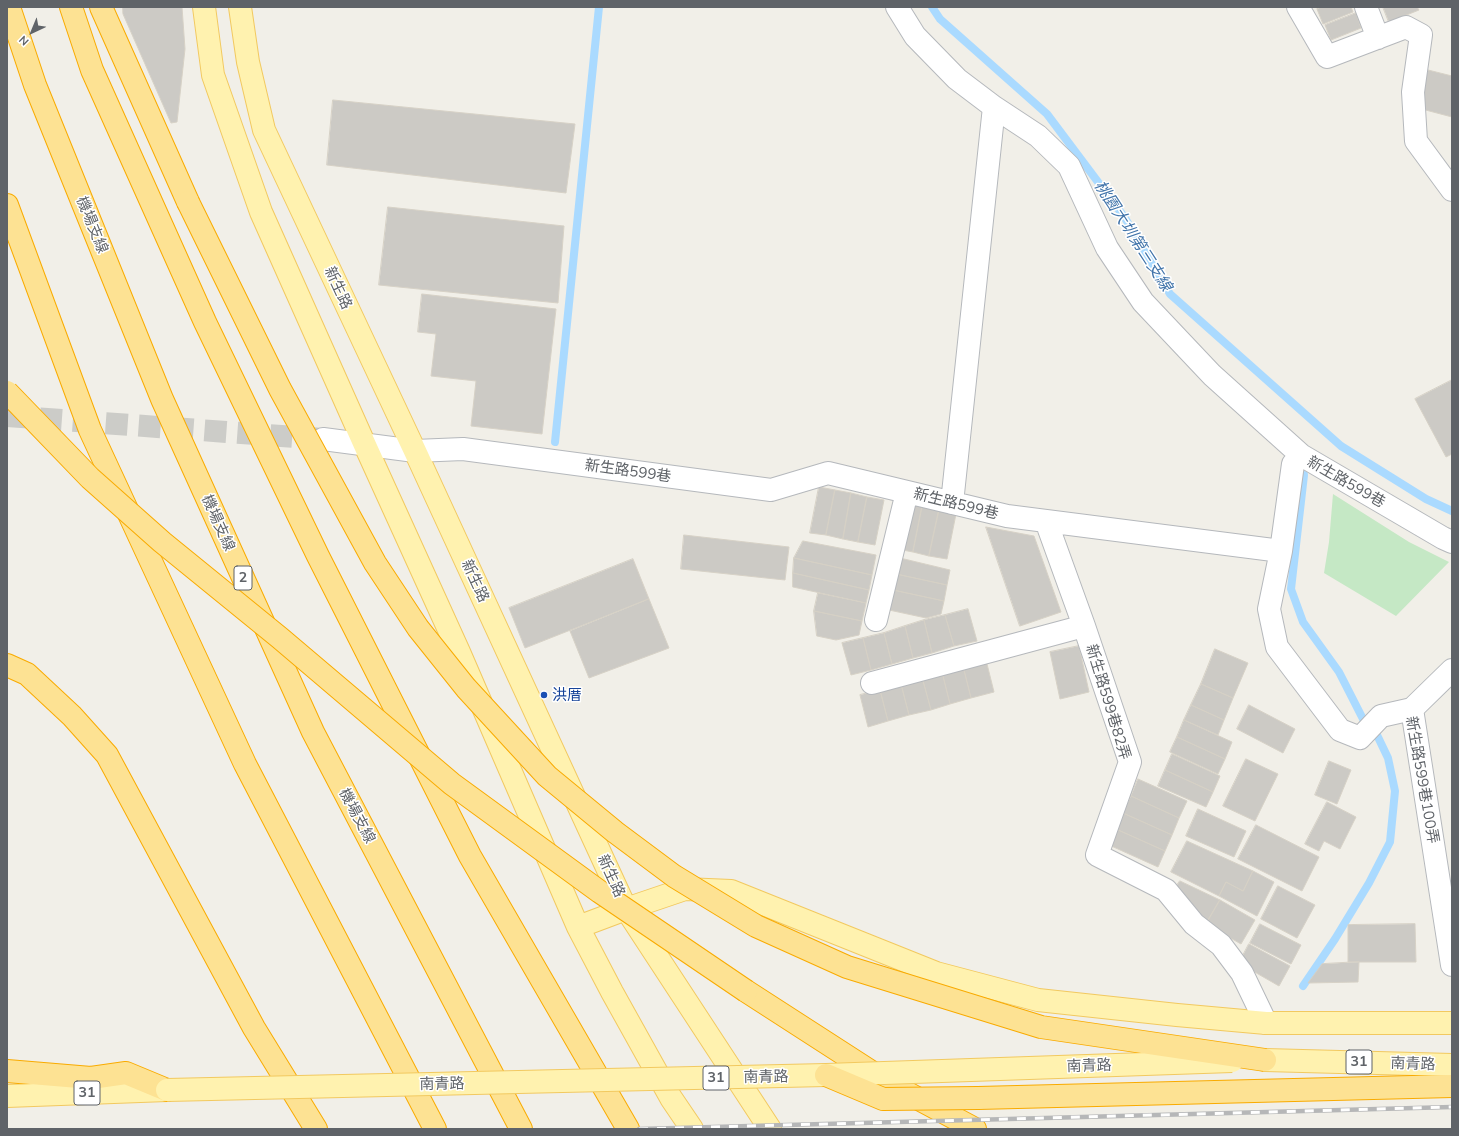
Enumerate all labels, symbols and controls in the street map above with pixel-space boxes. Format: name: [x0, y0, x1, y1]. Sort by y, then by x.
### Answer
north arrow: [12, 12, 52, 52]
text: N: [16, 33, 32, 49]
water label: 桃園大圳第三支線: [1090, 177, 1176, 295]
street label: 機場支線: [72, 194, 112, 256]
street label: 新生路: [320, 264, 356, 312]
street label: 新生路599巷: [1304, 452, 1388, 512]
street label: 新生路599巷: [584, 456, 672, 486]
street label: 新生路599巷: [912, 485, 1000, 523]
street label: 機場支線: [198, 492, 238, 554]
street label: 新生路: [457, 557, 493, 605]
road number: 2: [234, 566, 252, 590]
street label: 新生路599巷82弄: [1082, 642, 1134, 762]
place label: 洪厝: [552, 686, 582, 704]
marker: 洪厝: [539, 690, 549, 700]
street label: 新生路599巷100弄: [1402, 715, 1442, 845]
street label: 機場支線: [335, 785, 379, 847]
street label: 新生路: [593, 852, 629, 900]
road number: 31: [1346, 1050, 1372, 1074]
street label: 南青路: [1390, 1054, 1436, 1074]
street label: 南青路: [1066, 1056, 1112, 1076]
road number: 31: [703, 1066, 729, 1090]
street label: 南青路: [743, 1068, 789, 1086]
street label: 南青路: [419, 1075, 465, 1093]
road number: 31: [74, 1081, 100, 1105]

